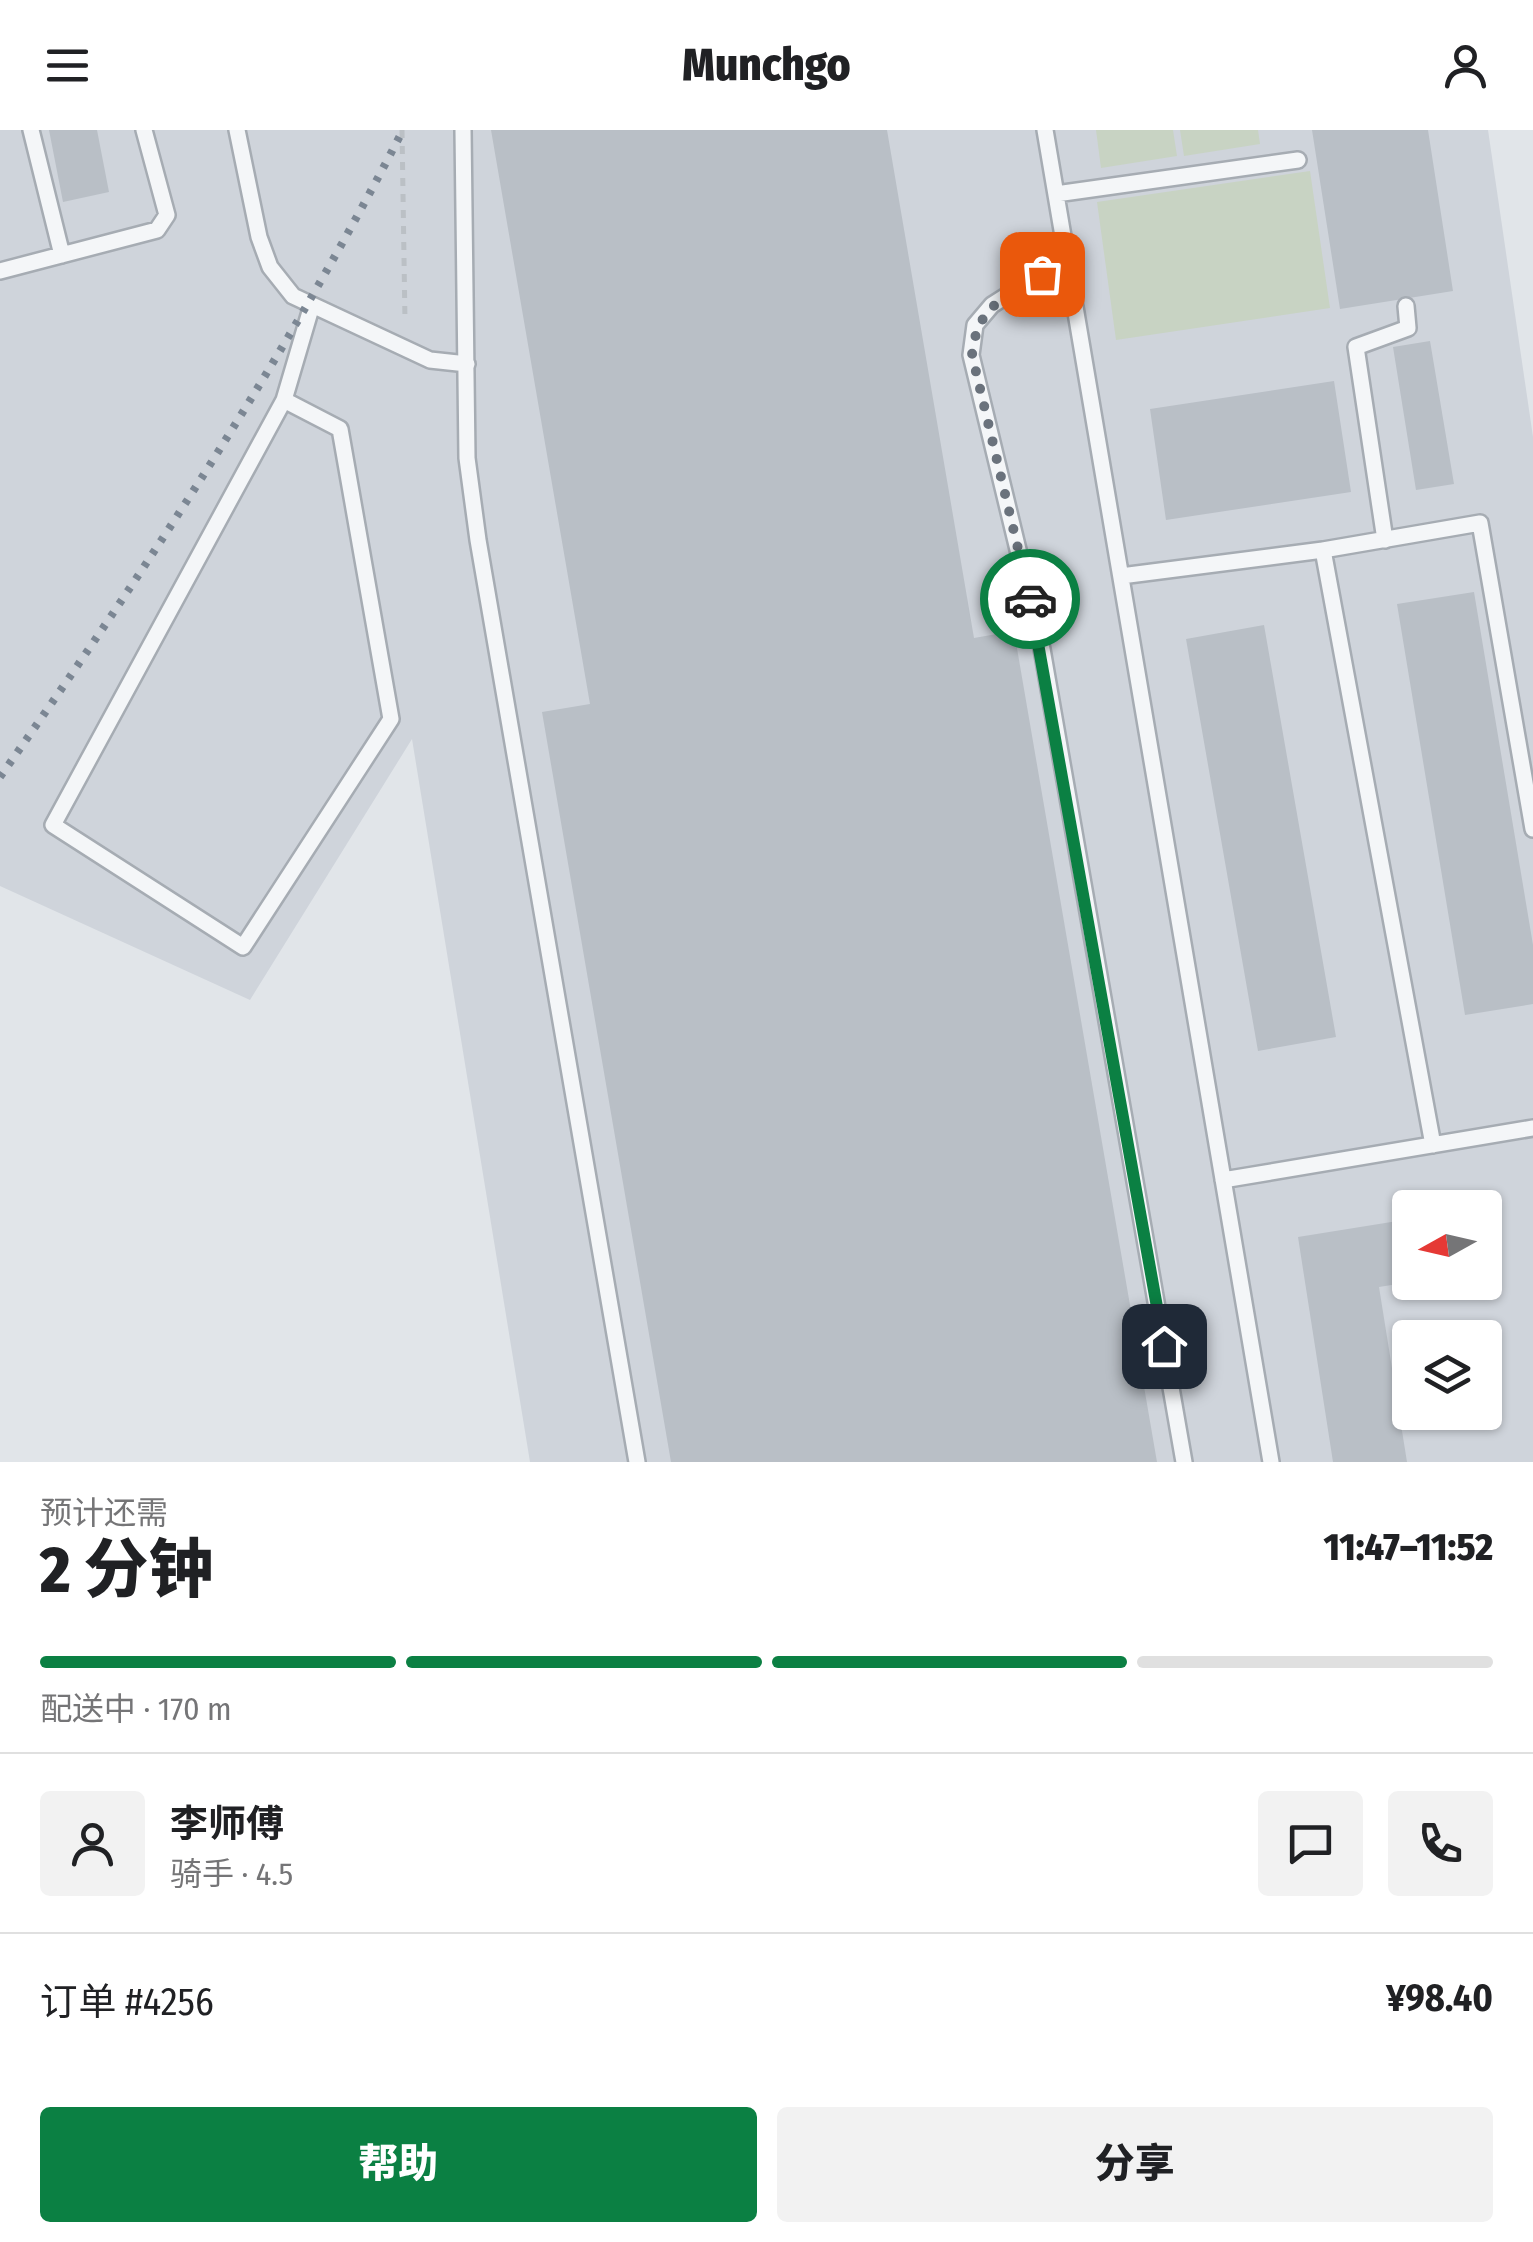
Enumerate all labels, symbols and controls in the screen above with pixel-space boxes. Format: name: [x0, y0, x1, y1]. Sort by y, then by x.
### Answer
icon: menu: [40, 38, 95, 93]
text: Munchgo: [682, 38, 851, 92]
icon: person: [1438, 38, 1493, 93]
pin: [1000, 232, 1085, 317]
icon: bag: [1015, 247, 1070, 302]
courier: [980, 549, 1080, 649]
icon: car: [1003, 572, 1058, 627]
north arrow: [1392, 1190, 1502, 1300]
map controls: [1392, 1190, 1502, 1430]
pin: [1122, 1304, 1207, 1389]
icon: home: [1137, 1319, 1192, 1374]
button: layers: [1392, 1320, 1502, 1430]
text: 预计还需: [40, 1494, 168, 1532]
text: 11:47–11:52: [1323, 1524, 1493, 1570]
text: 2 分钟: [40, 1531, 214, 1609]
text: 配送中 · 170 m: [40, 1690, 232, 1728]
button: person: [40, 1791, 145, 1896]
button: chat: [1258, 1791, 1363, 1896]
button: phone: [1388, 1791, 1493, 1896]
text: 李师傅: [170, 1801, 284, 1847]
text: 骑手 · 4.5: [170, 1855, 293, 1893]
text: ¥98.40: [1386, 1975, 1493, 2021]
text: 订单 #4256: [40, 1979, 214, 2025]
button: 帮助: [40, 2107, 757, 2222]
button: 分享: [777, 2107, 1493, 2222]

